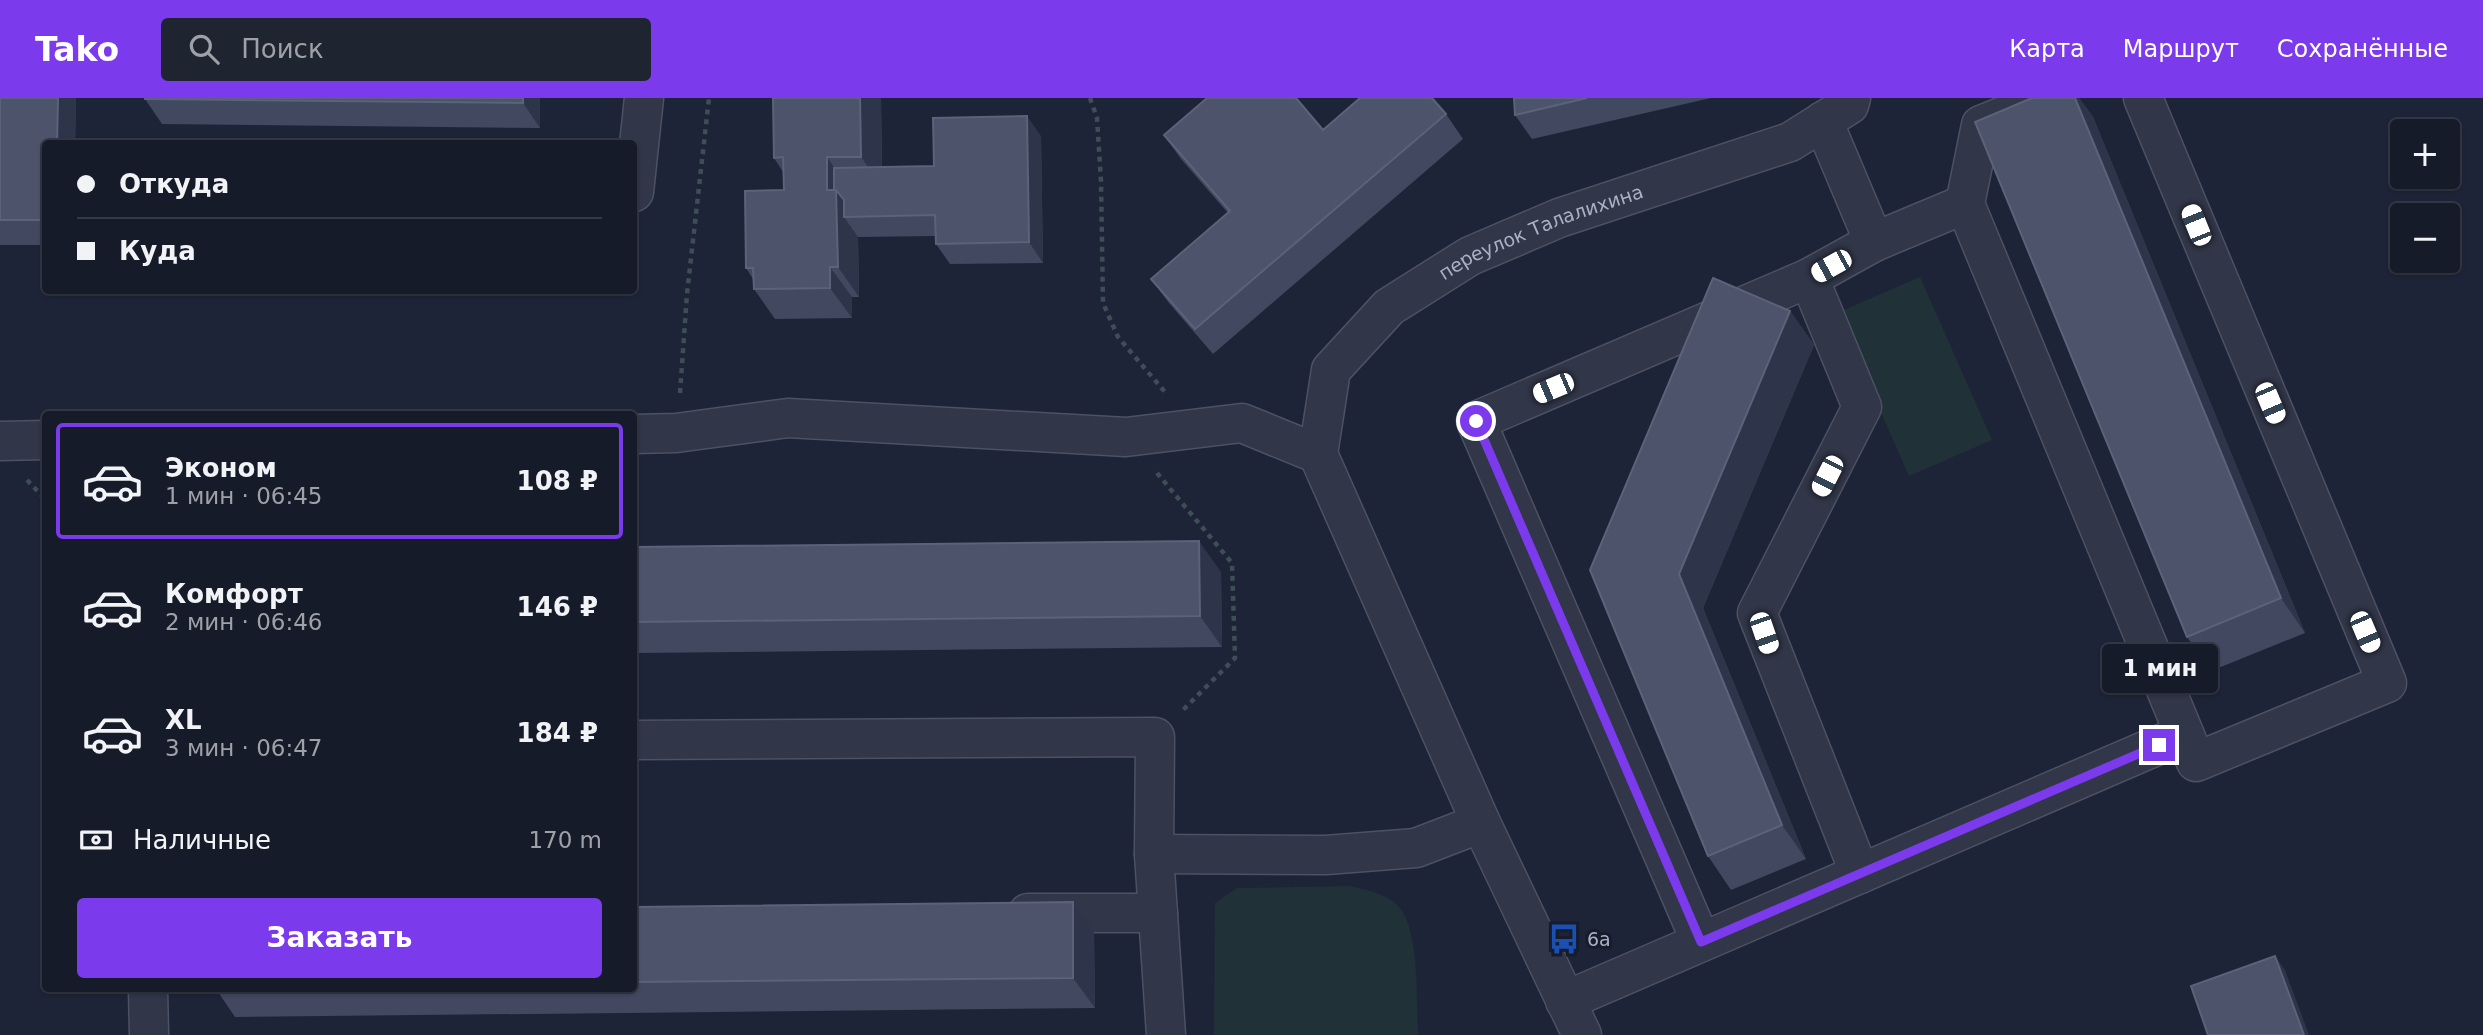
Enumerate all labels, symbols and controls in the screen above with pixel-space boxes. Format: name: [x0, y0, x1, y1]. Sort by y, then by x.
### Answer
search box: [161, 18, 651, 81]
text: Tako: [35, 30, 119, 69]
icon: search: [185, 30, 223, 68]
text: Поиск: [241, 34, 324, 64]
text: Карта: [2009, 35, 2085, 63]
text: Маршрут: [2123, 35, 2239, 63]
text: Сохранённые: [2277, 35, 2448, 63]
map controls: [2390, 119, 2460, 273]
button: +: [2390, 119, 2460, 189]
text: Откуда: [119, 169, 229, 199]
street label: переулок Талалихина: [1434, 180, 1646, 284]
car: [2179, 202, 2214, 248]
button: −: [2390, 203, 2460, 273]
text: Куда: [119, 236, 196, 266]
car: [1808, 247, 1855, 285]
car: [1530, 370, 1577, 406]
car: [2253, 380, 2288, 426]
route start: [1460, 405, 1492, 437]
icon: car: [81, 450, 144, 513]
text: Эконом: [165, 453, 277, 483]
car: [1809, 453, 1846, 499]
text: 108 ₽: [517, 466, 598, 496]
text: 1 мин · 06:45: [165, 483, 323, 509]
icon: car: [81, 576, 144, 639]
text: Комфорт: [165, 579, 303, 609]
text: 146 ₽: [517, 592, 598, 622]
text: 2 мин · 06:46: [165, 609, 323, 635]
car: [2348, 609, 2383, 655]
car: [1748, 610, 1781, 656]
callout: 1 мин: [2101, 644, 2217, 692]
text: 1 мин: [2123, 655, 2197, 681]
icon: car: [81, 702, 144, 765]
text: XL: [165, 705, 202, 735]
text: 184 ₽: [517, 718, 598, 748]
route end: [2143, 729, 2175, 761]
text: 3 мин · 06:47: [165, 735, 323, 761]
icon: cash: [77, 821, 115, 859]
text: Наличные: [133, 825, 271, 855]
text: 170 m: [528, 827, 602, 853]
button: Заказать: [77, 898, 602, 978]
bus stop icon: 6а: [1547, 922, 1581, 956]
place label: 6а: [1587, 928, 1611, 950]

